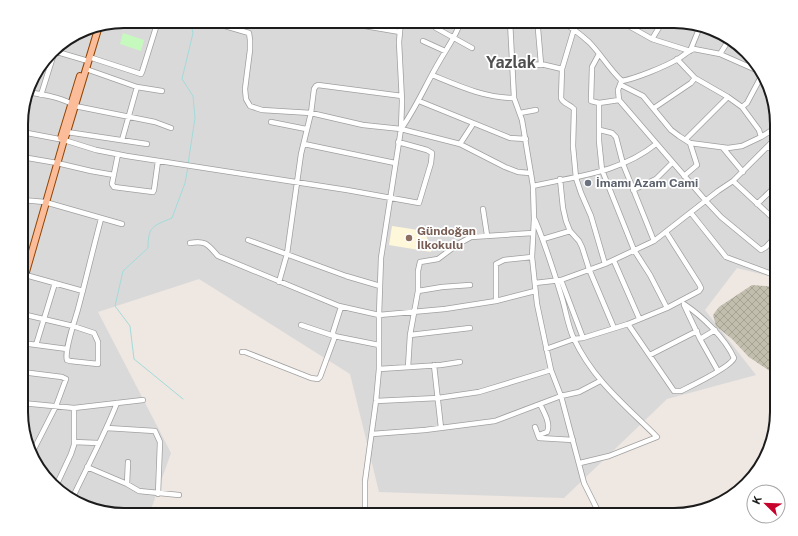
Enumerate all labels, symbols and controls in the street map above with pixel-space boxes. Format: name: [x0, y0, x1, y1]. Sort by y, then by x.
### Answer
district label: Yazlak: [486, 53, 536, 72]
place label: İmamı Azam Cami: [596, 176, 698, 190]
marker: İmamı Azam Cami: [583, 178, 593, 188]
place label: Gündoğan İlkokulu: [417, 224, 476, 252]
marker: Gündoğan İlkokulu: [404, 233, 414, 243]
north arrow: [746, 484, 786, 524]
text: K: [750, 494, 764, 506]

